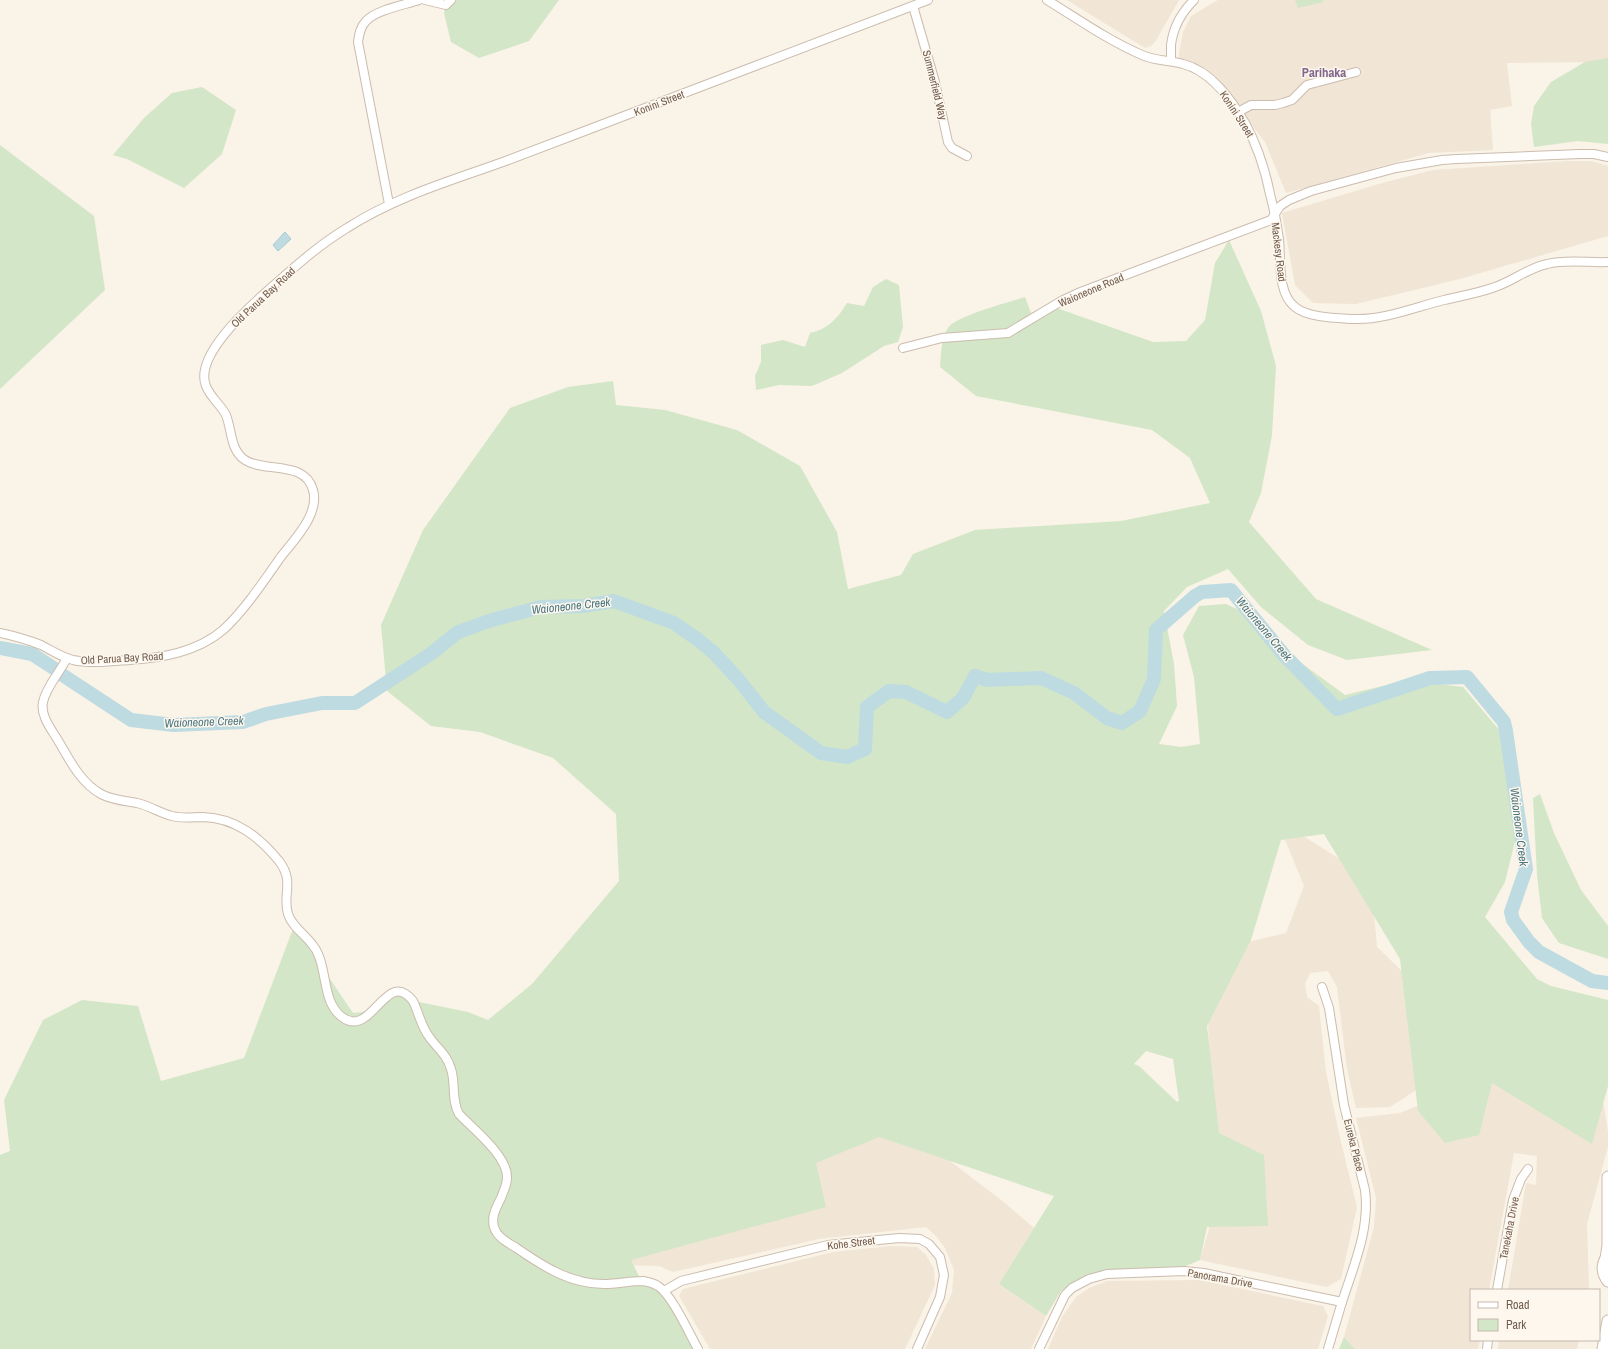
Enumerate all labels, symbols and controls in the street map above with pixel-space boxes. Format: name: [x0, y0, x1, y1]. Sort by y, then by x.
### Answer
street label: Summerfield Way: [920, 49, 951, 122]
district label: Parihaka: [1302, 64, 1346, 81]
street label: Konini Street: [632, 87, 687, 119]
street label: Konini Street: [1217, 88, 1257, 140]
street label: Mackesy Road: [1268, 222, 1290, 282]
street label: Old Parua Bay Road: [228, 264, 298, 330]
street label: Waioneone Road: [1056, 270, 1126, 310]
water label: Waioneone Creek: [531, 594, 612, 618]
water label: Waioneone Creek: [1232, 594, 1296, 665]
street label: Old Parua Bay Road: [80, 649, 164, 667]
water label: Waioneone Creek: [164, 713, 245, 731]
water label: Waioneone Creek: [1506, 787, 1532, 868]
street label: Eureka Place: [1341, 1117, 1367, 1173]
street label: Tanekaha Drive: [1496, 1196, 1522, 1260]
street label: Kohe Street: [827, 1233, 876, 1253]
street label: Panorama Drive: [1186, 1265, 1254, 1291]
legend: [1470, 1289, 1600, 1341]
text: Road: [1506, 1297, 1530, 1313]
text: Park: [1506, 1317, 1526, 1333]

